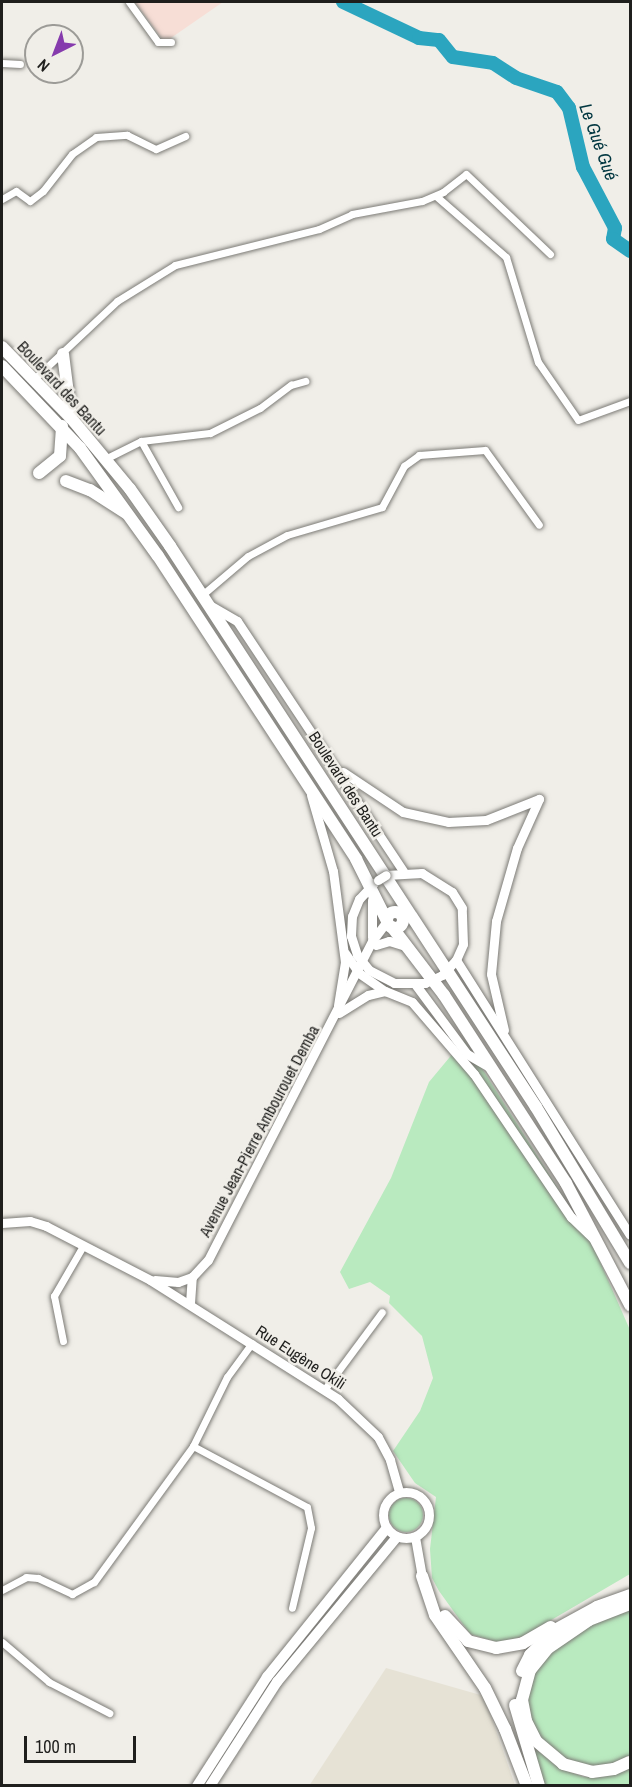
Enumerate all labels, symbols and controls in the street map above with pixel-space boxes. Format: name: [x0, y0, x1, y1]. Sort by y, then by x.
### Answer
north arrow: [24, 24, 84, 84]
text: N: [32, 55, 54, 77]
water label: Le Gué Gué: [574, 101, 622, 183]
street label: Boulevard des Bantu: [13, 337, 111, 439]
street label: Boulevard des Bantu: [305, 728, 387, 840]
street label: Avenue Jean-Pierre Ambourouet Demba: [195, 1022, 323, 1240]
street label: Rue Eugène Okili: [252, 1321, 350, 1393]
scale bar: [27, 1724, 140, 1762]
text: 100 m: [35, 1734, 76, 1759]

